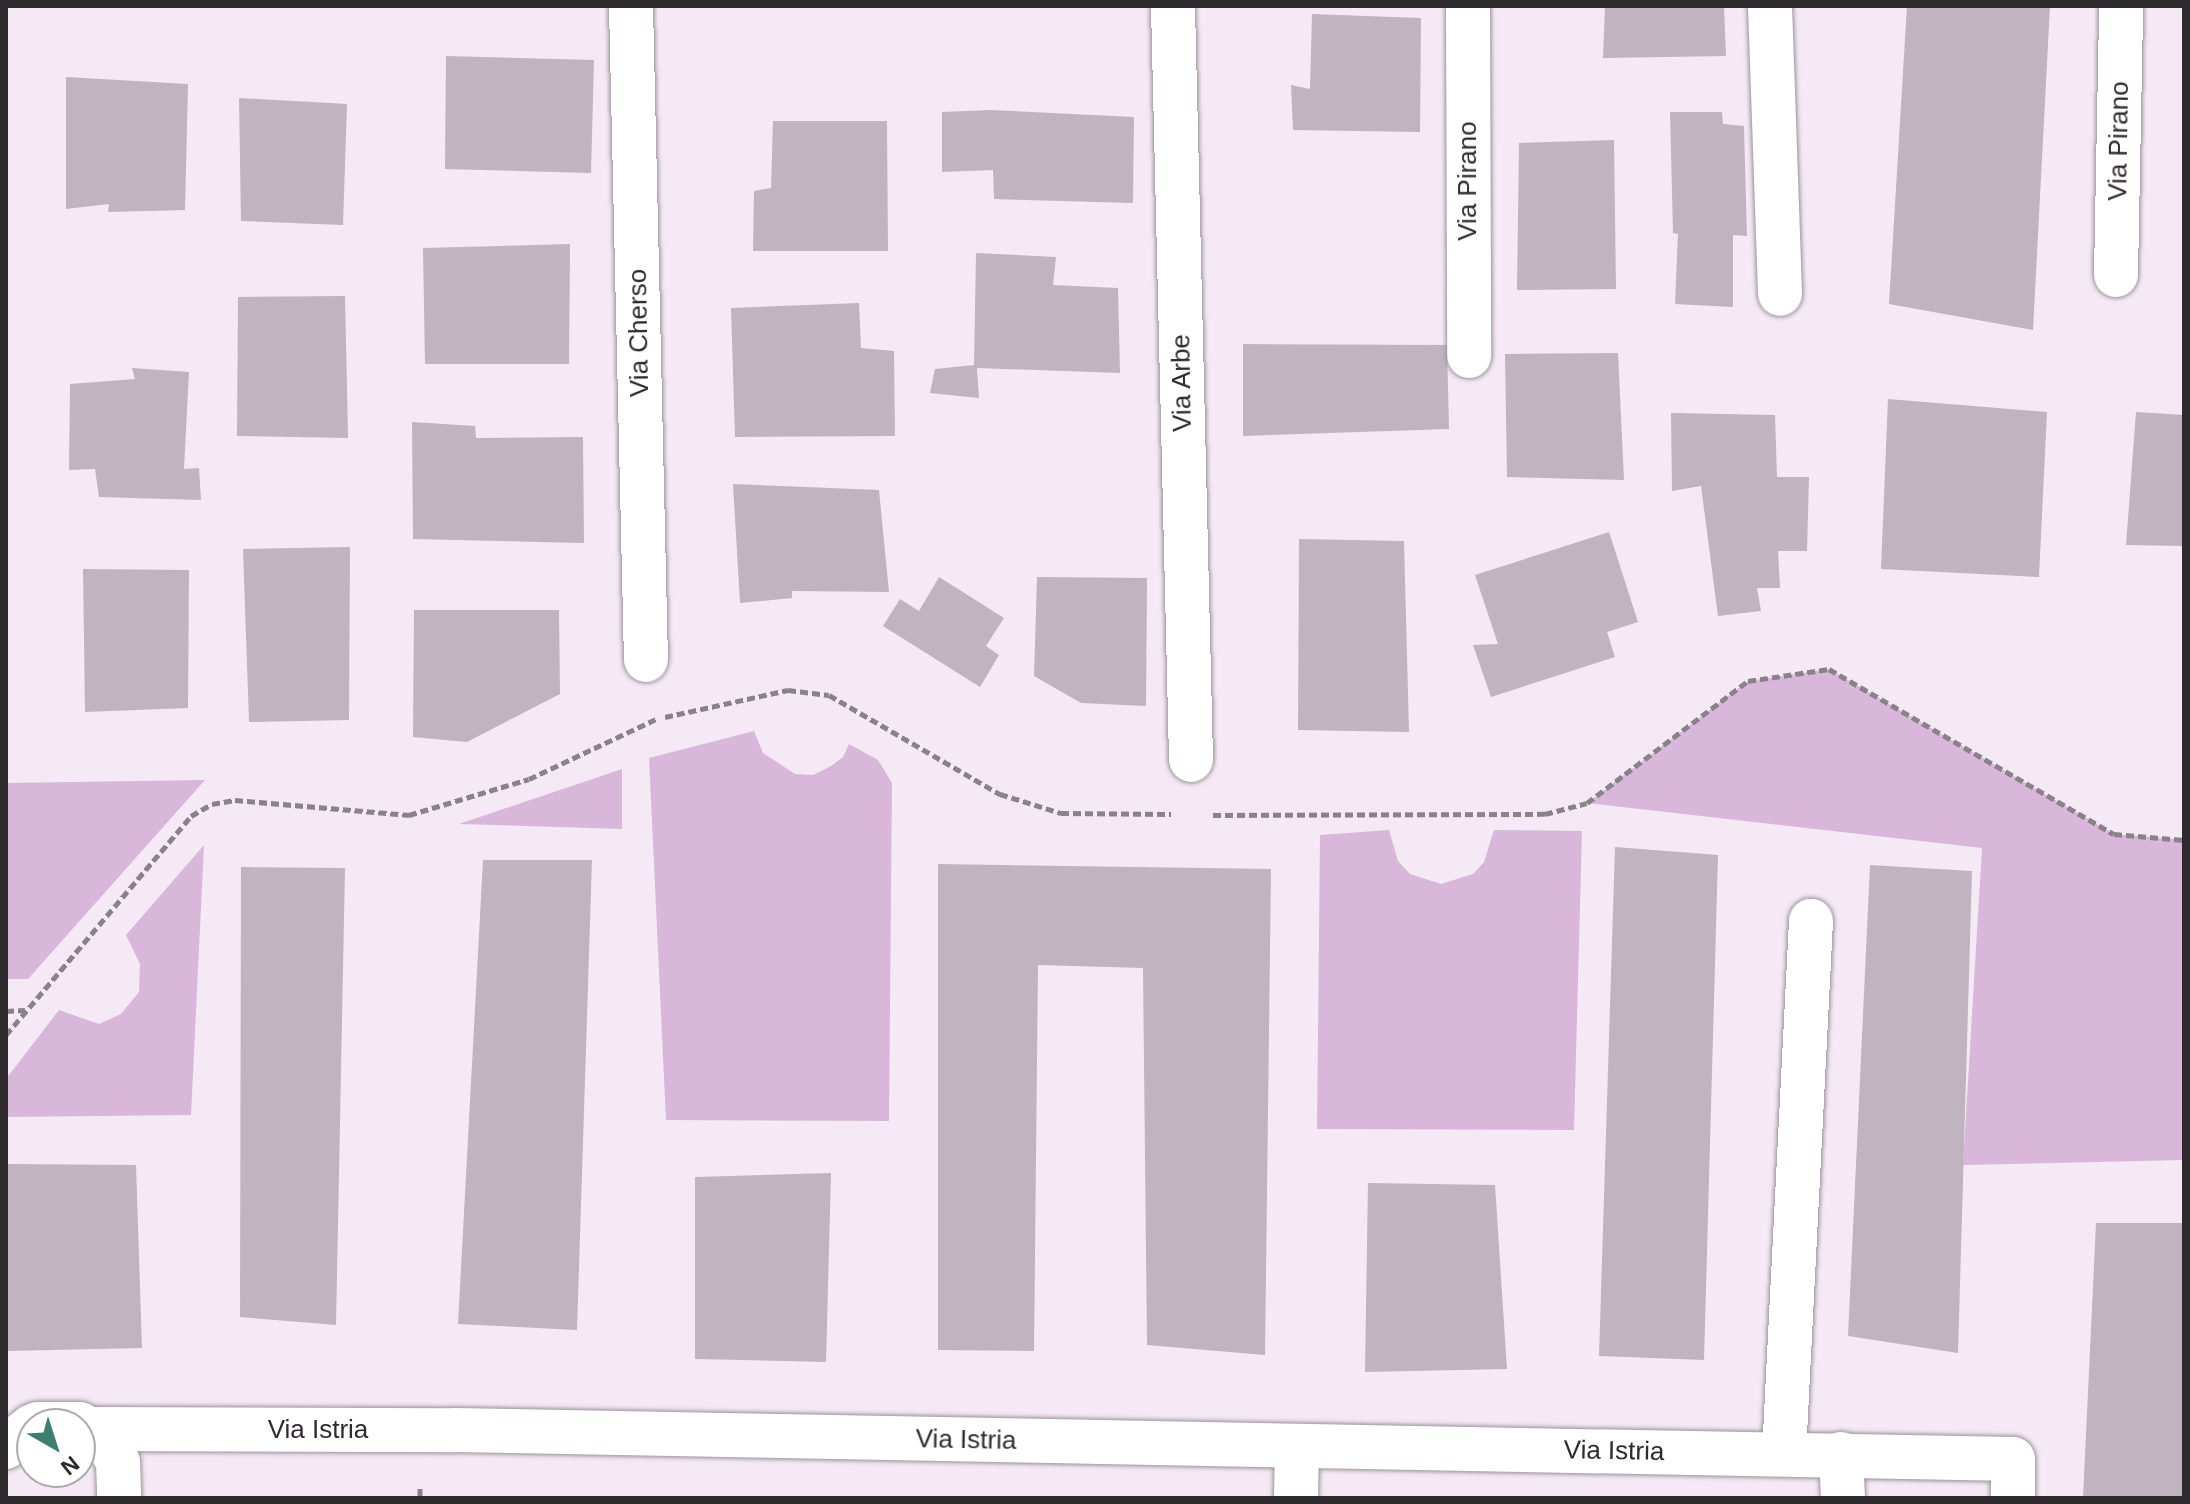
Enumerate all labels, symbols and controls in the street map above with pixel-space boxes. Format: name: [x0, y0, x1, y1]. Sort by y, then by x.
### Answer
street label: Via Pirano: [2102, 81, 2136, 201]
street label: Via Pirano: [1452, 121, 1484, 241]
street label: Via Cherso: [622, 269, 656, 397]
street label: Via Arbe: [1166, 333, 1198, 433]
north arrow: [16, 1408, 96, 1488]
street label: Via Istria: [268, 1414, 368, 1446]
street label: Via Istria: [915, 1424, 1017, 1456]
street label: Via Istria: [1563, 1435, 1665, 1467]
text: N: [56, 1451, 84, 1480]

